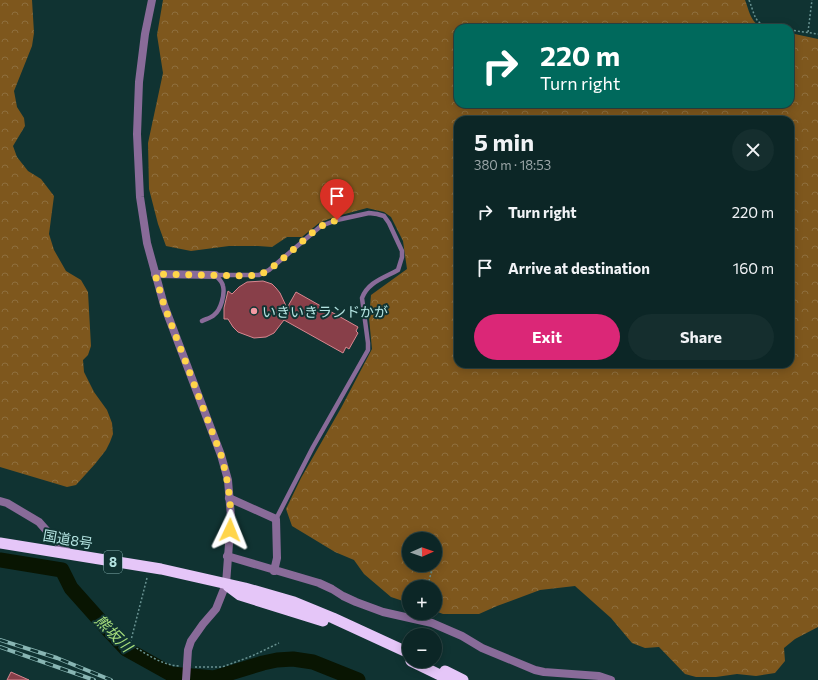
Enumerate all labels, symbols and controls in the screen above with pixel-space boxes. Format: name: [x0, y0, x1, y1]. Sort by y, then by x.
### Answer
text: 220 m: [540, 38, 620, 72]
icon: right: [474, 40, 526, 92]
text: Turn right: [540, 72, 620, 94]
text: 5 min: [474, 127, 534, 156]
button: close: [732, 129, 774, 171]
text: 380 m · 18:53: [474, 157, 551, 173]
pin: [320, 179, 354, 220]
icon: arrive: [326, 185, 348, 207]
icon: right: [474, 201, 496, 223]
text: Turn right: [508, 203, 577, 221]
text: 220 m: [732, 203, 774, 221]
icon: arrive: [474, 257, 496, 279]
text: Arrive at destination: [508, 259, 650, 277]
text: 160 m: [733, 259, 774, 277]
place label: いきいきランドかが: [262, 303, 388, 320]
marker: いきいきランドかが: [249, 306, 259, 316]
button: Exit: [474, 314, 620, 360]
button: Share: [628, 314, 774, 360]
position arrow: [209, 509, 251, 551]
street label: 国道8号: [42, 526, 94, 552]
north arrow: [402, 532, 442, 572]
map controls: [402, 532, 442, 668]
road number: 8: [104, 551, 122, 573]
button: +: [402, 580, 442, 620]
water label: 熊坂川: [92, 611, 138, 657]
button: −: [402, 628, 442, 668]

